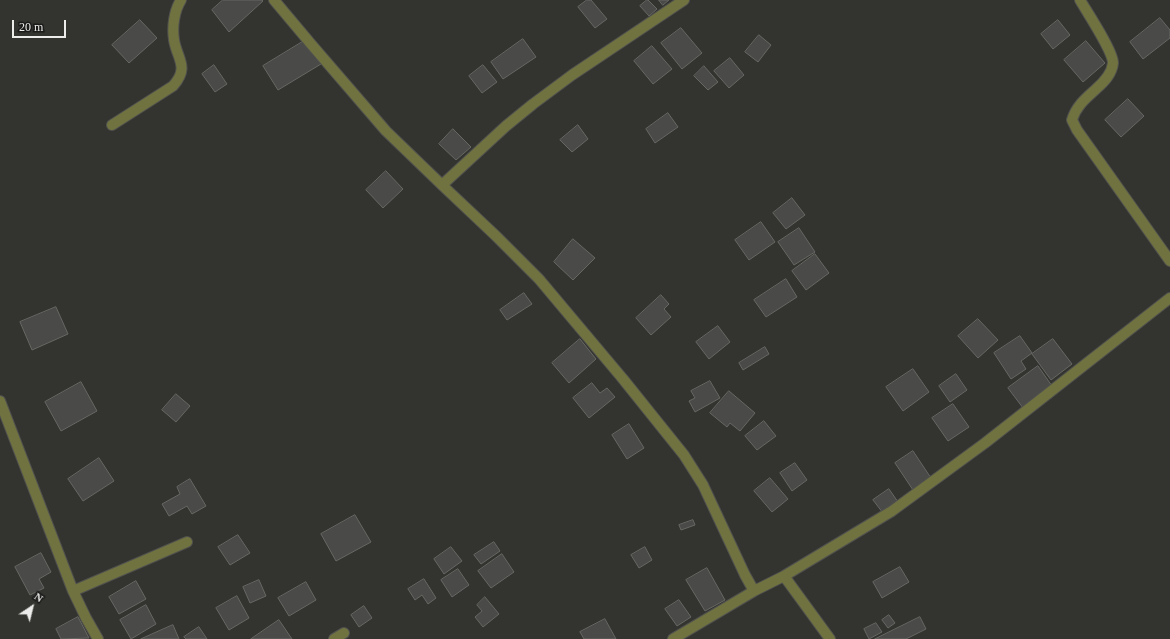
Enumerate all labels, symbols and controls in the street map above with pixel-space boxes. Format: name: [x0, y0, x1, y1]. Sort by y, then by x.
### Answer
scale bar: [14, 12, 68, 38]
text: 20 m: [19, 20, 43, 34]
north arrow: [12, 587, 52, 627]
text: N: [32, 590, 46, 604]

